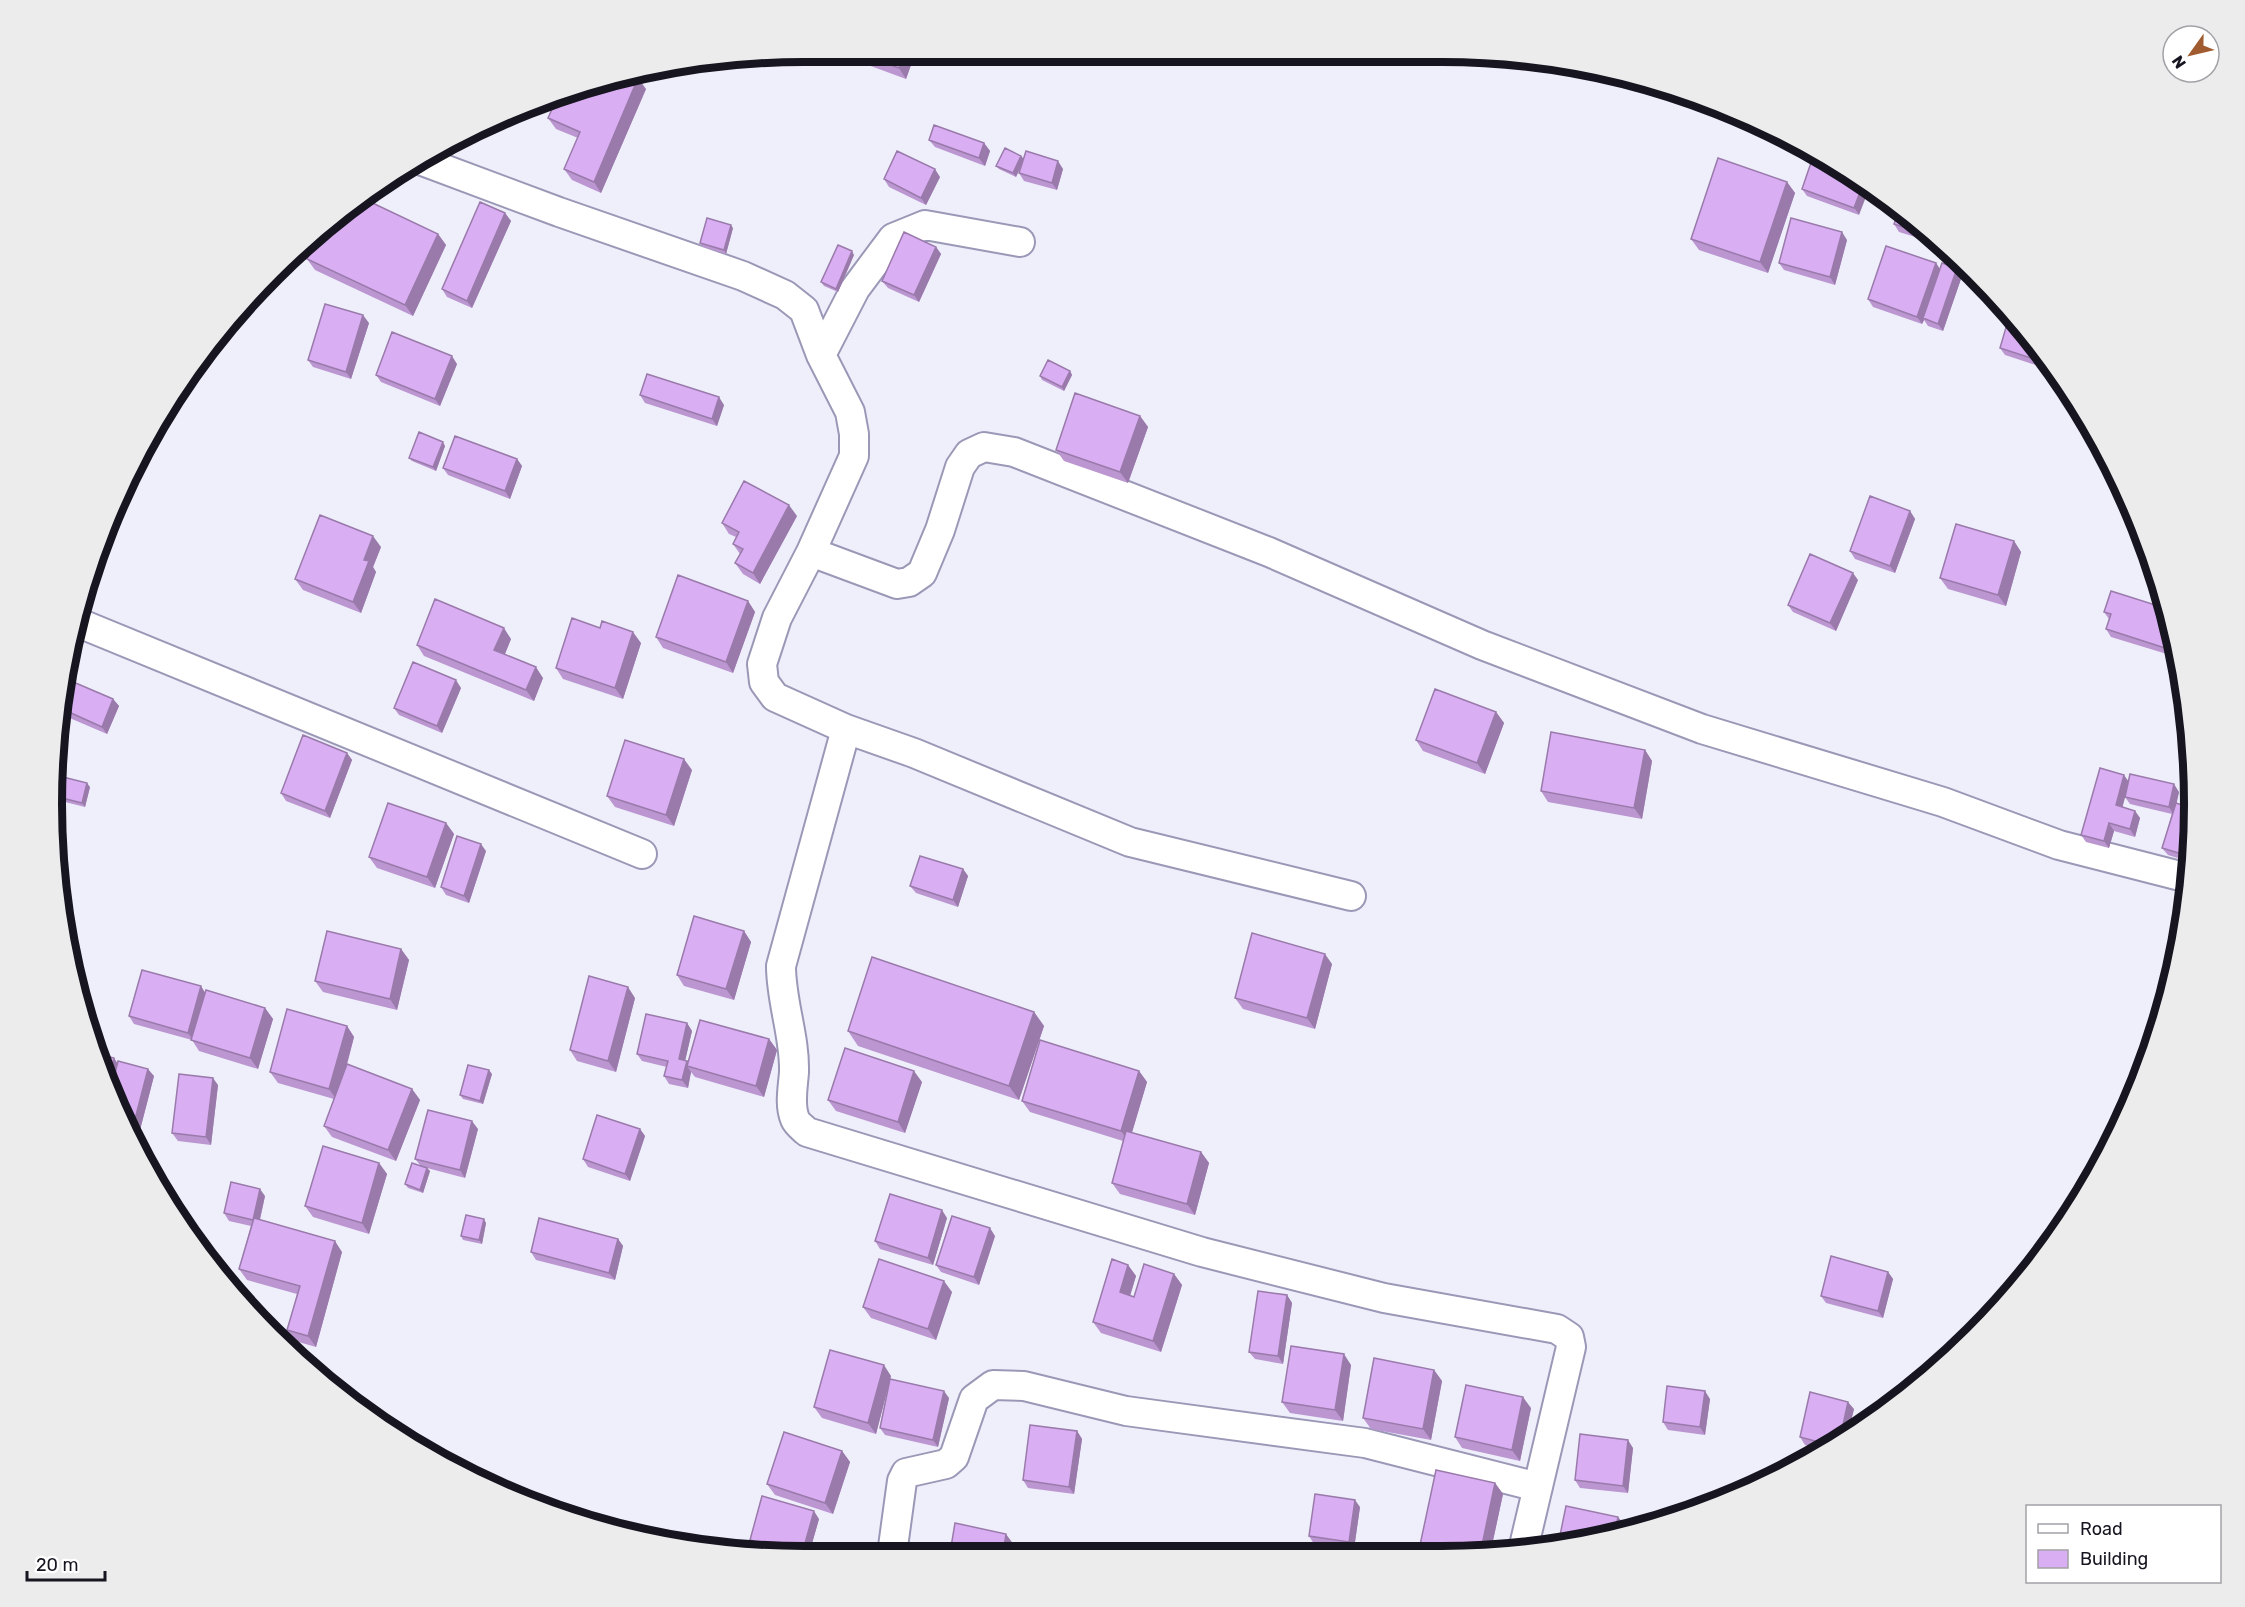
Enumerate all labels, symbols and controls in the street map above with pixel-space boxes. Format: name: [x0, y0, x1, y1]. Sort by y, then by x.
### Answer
north arrow: [2161, 24, 2221, 84]
text: N: [2168, 52, 2190, 72]
legend: [2026, 1505, 2221, 1583]
text: Road: [2080, 1518, 2123, 1540]
scale bar: [27, 1544, 105, 1582]
text: Building: [2080, 1548, 2148, 1570]
text: 20 m: [36, 1554, 78, 1576]

